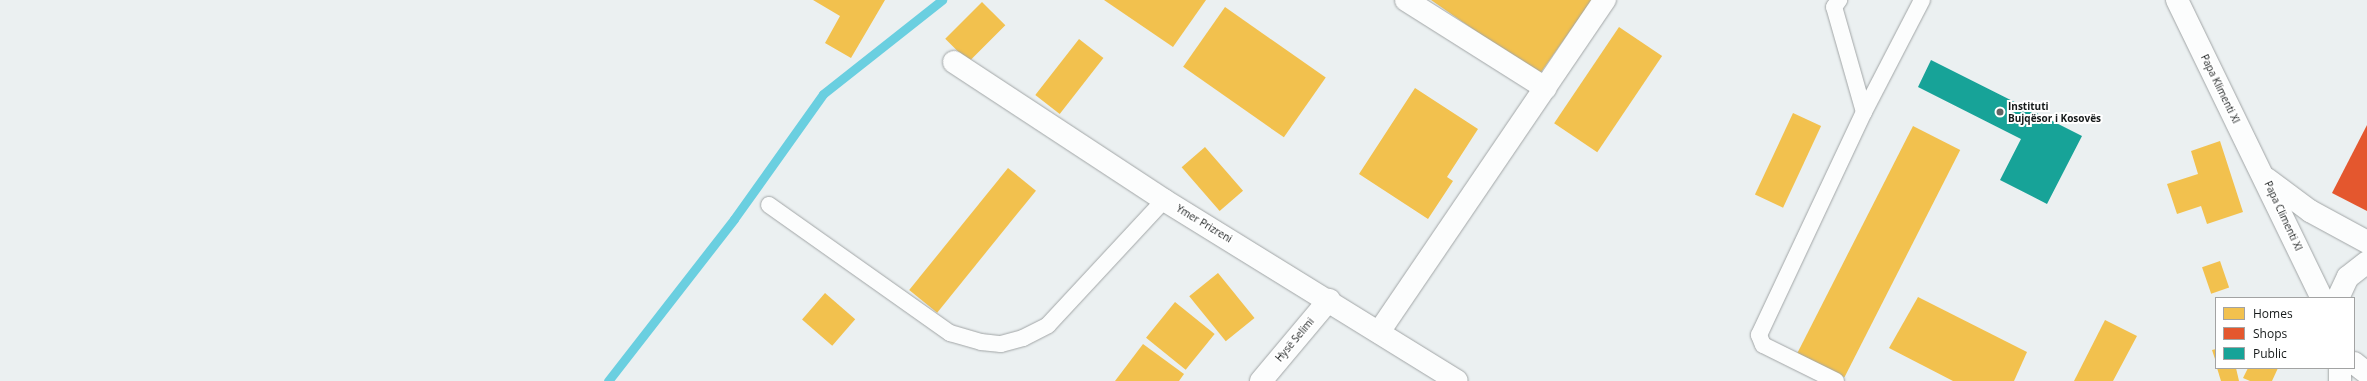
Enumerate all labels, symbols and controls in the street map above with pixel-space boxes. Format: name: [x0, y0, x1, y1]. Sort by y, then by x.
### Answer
street label: Papa Klimenti XI: [2198, 53, 2242, 125]
place label: Instituti Bujqësor i Kosovës: [2008, 100, 2101, 124]
marker: Instituti Bujqësor i Kosovës: [1995, 107, 2005, 117]
street label: Papa Climenti XI: [2262, 179, 2304, 253]
street label: Ymer Prizreni: [1174, 203, 1234, 245]
legend: [2215, 297, 2355, 369]
text: Homes: [2253, 305, 2293, 322]
street label: Hysë Selimi: [1273, 316, 1317, 364]
text: Shops: [2253, 325, 2287, 342]
text: Public: [2253, 345, 2287, 362]

